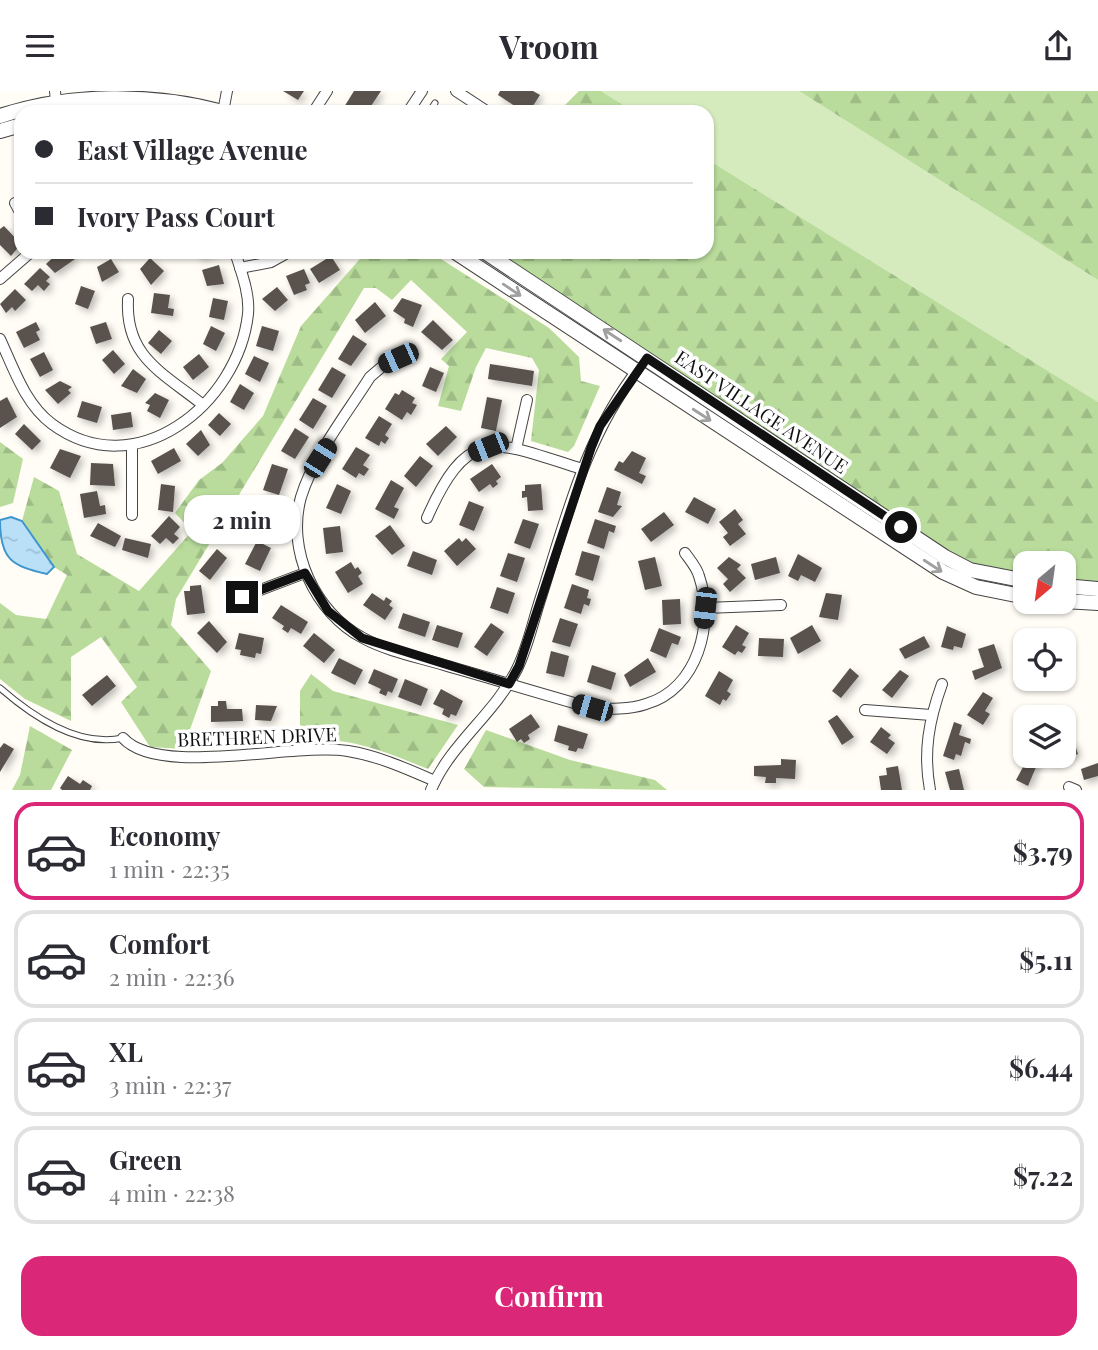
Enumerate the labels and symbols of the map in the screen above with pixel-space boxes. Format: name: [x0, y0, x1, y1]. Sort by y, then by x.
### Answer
one-way arrow: [501, 283, 521, 297]
one-way arrow: [603, 328, 623, 342]
car: [375, 340, 422, 376]
street label: EAST VILLAGE AVENUE: [670, 343, 854, 479]
one-way arrow: [691, 408, 711, 422]
car: [465, 429, 512, 465]
car: [300, 435, 341, 481]
callout: 2 min: [184, 496, 300, 545]
route start: [885, 511, 917, 543]
north arrow: [1013, 551, 1076, 614]
one-way arrow: [923, 558, 942, 573]
route end: [226, 581, 258, 613]
car: [693, 586, 718, 630]
car: [569, 692, 616, 724]
street label: BRETHREN DRIVE: [177, 720, 337, 752]

